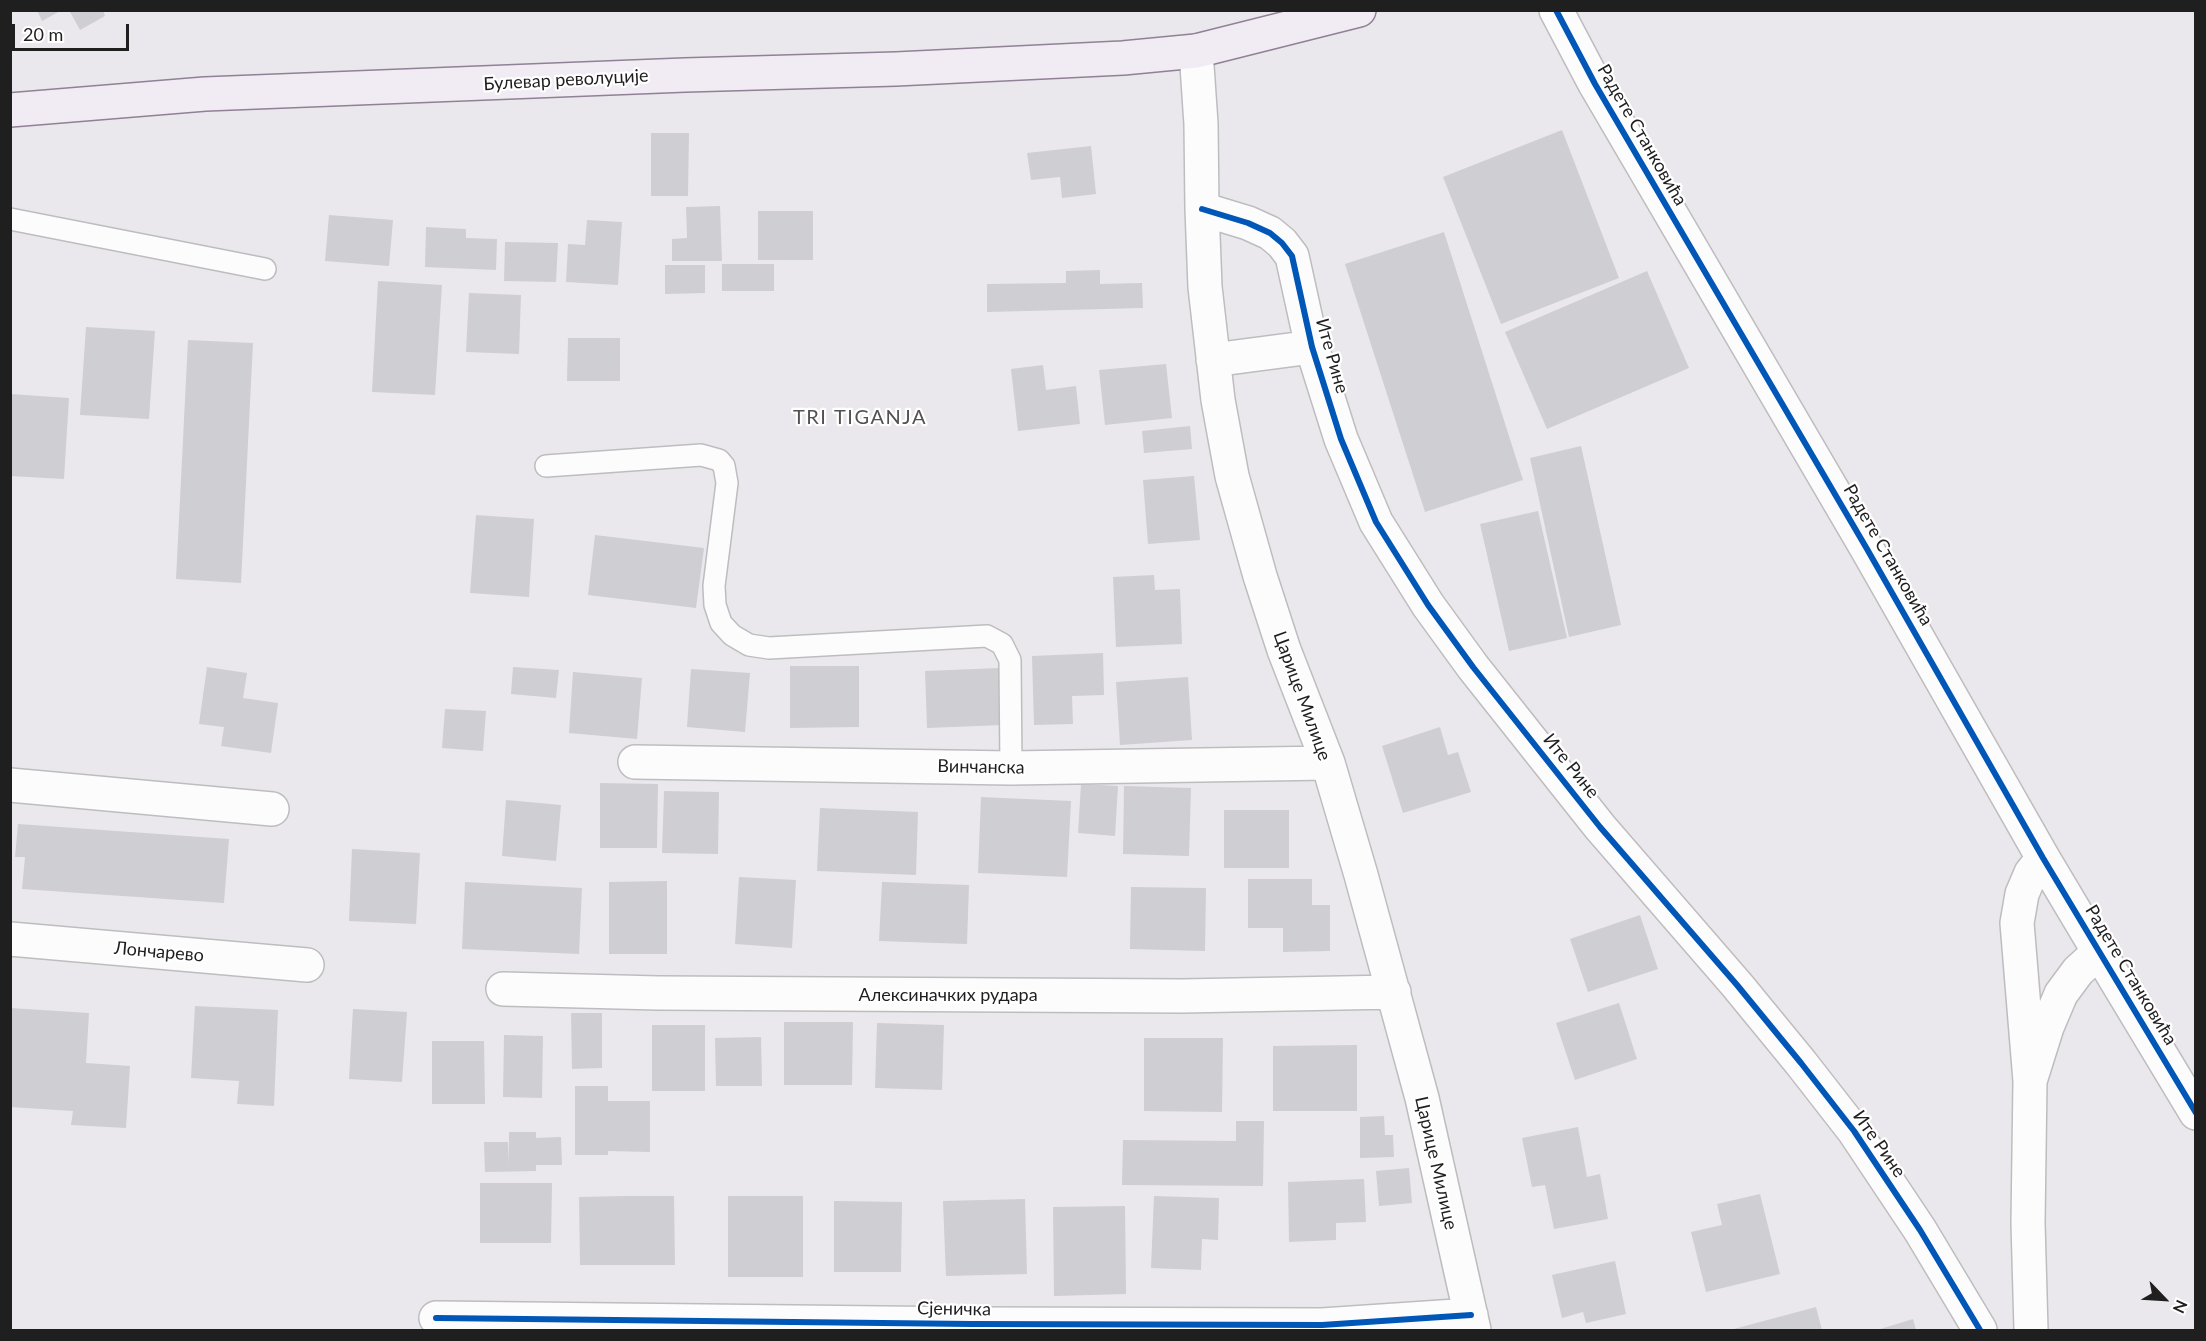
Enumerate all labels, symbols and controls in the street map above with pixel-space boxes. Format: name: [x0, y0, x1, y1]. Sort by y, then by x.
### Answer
scale bar: [15, 12, 132, 50]
text: 20 m: [23, 23, 63, 45]
street label: Радете Станковића: [1593, 60, 1691, 210]
street label: Булевар револуције: [483, 65, 649, 95]
street label: Ите Рине: [1311, 316, 1353, 396]
district label: TRI TIGANJA: [793, 406, 927, 430]
street label: Радете Станковића: [1839, 480, 1937, 630]
street label: Царице Милице: [1269, 628, 1335, 764]
street label: Ите Рине: [1538, 729, 1604, 803]
street label: Винчанска: [937, 755, 1025, 779]
street label: Радете Станковића: [2081, 901, 2181, 1049]
street label: Лончарево: [113, 937, 205, 967]
street label: Алексиначких рудара: [858, 984, 1038, 1006]
street label: Царице Милице: [1410, 1094, 1462, 1232]
street label: Ите Рине: [1848, 1106, 1910, 1182]
north arrow: [2134, 1269, 2194, 1329]
text: N: [2170, 1297, 2192, 1316]
street label: Сјеничка: [917, 1298, 991, 1320]

